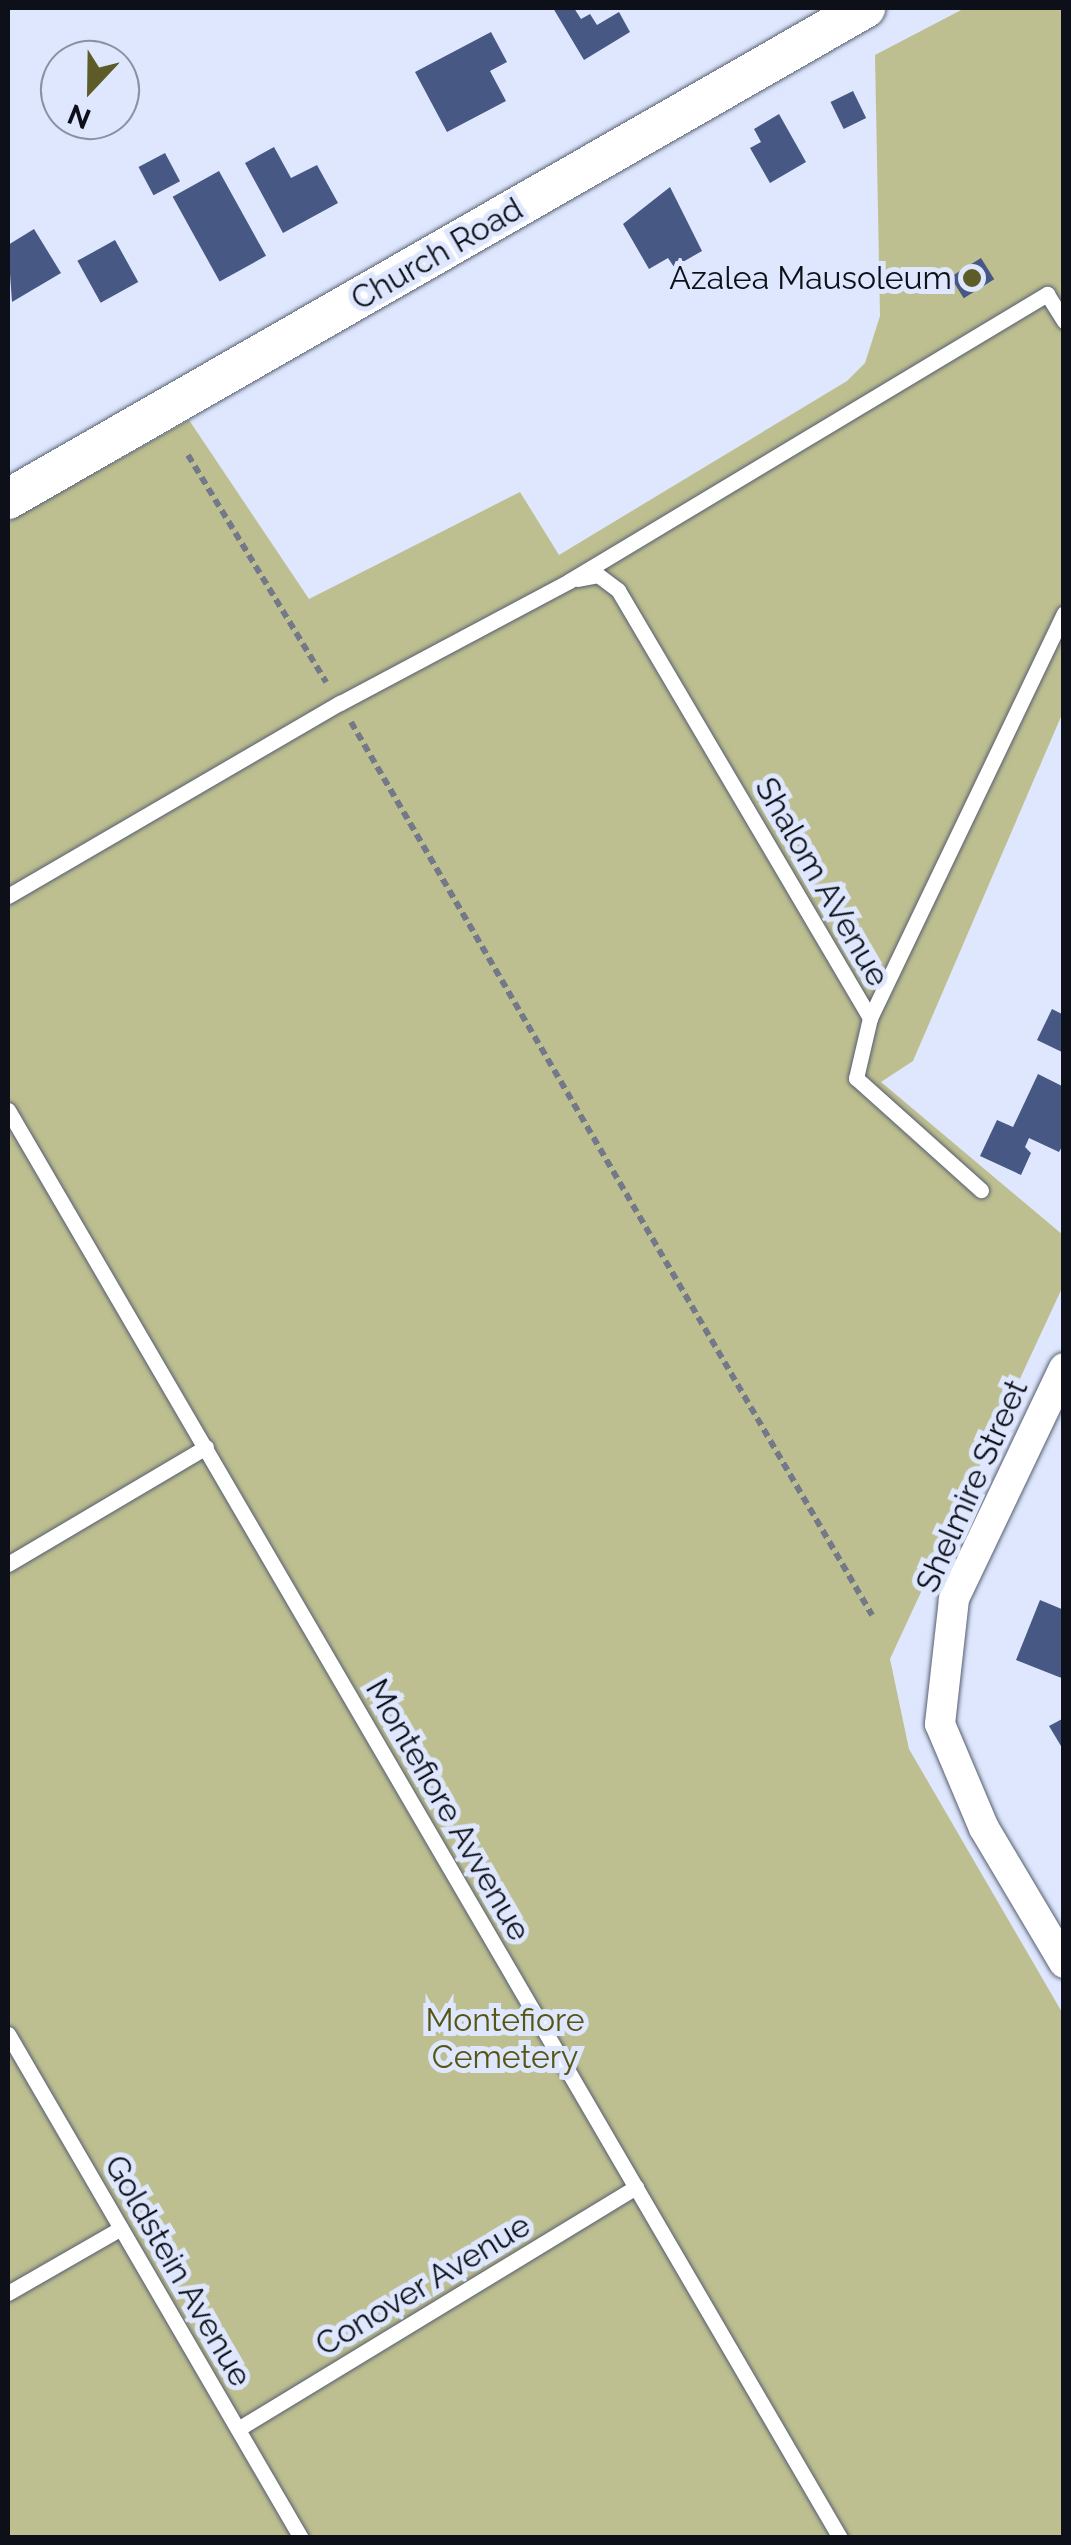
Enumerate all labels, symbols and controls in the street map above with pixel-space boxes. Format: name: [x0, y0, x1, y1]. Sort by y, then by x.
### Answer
north arrow: [40, 40, 140, 140]
text: N: [63, 97, 95, 136]
street label: Church Road: [344, 190, 530, 318]
place label: Azalea Mausoleum: [669, 259, 952, 297]
marker: Azalea Mausoleum: [961, 267, 983, 289]
street label: Shalom AVenue: [747, 770, 897, 994]
street label: Shelmire Street: [908, 1374, 1036, 1598]
street label: Montefiore Avvenue: [357, 1672, 539, 1948]
park label: Montefiore Cemetery: [425, 2002, 585, 2077]
street label: Goldstein Avenue: [96, 2148, 260, 2394]
street label: Conover Avenue: [308, 2205, 538, 2365]

